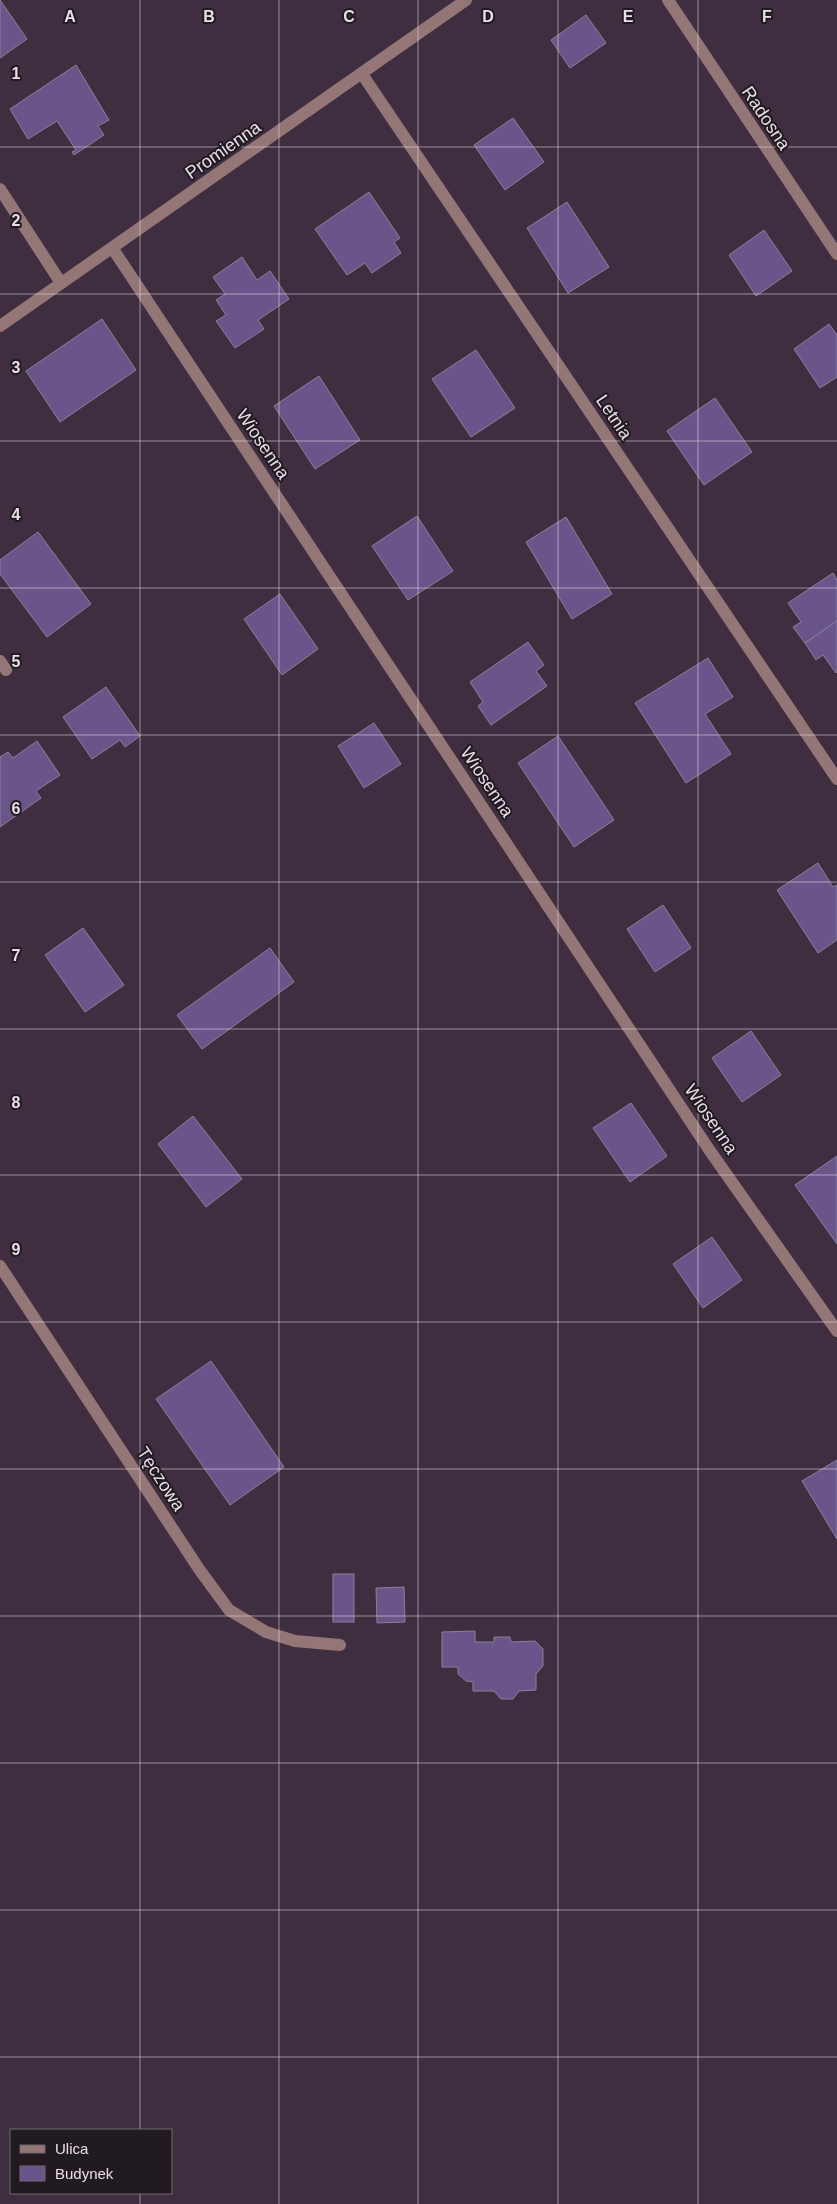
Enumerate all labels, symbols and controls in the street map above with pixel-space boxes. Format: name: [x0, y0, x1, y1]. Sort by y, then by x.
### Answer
text: A: [64, 8, 76, 25]
text: B: [203, 8, 215, 25]
text: C: [343, 8, 355, 25]
text: D: [482, 8, 494, 25]
text: E: [623, 8, 634, 25]
text: F: [762, 8, 772, 25]
text: 1: [12, 65, 21, 82]
street label: Radosna: [738, 83, 795, 154]
street label: Promienna: [182, 116, 265, 183]
text: 2: [12, 212, 21, 229]
text: 3: [12, 359, 21, 376]
street label: Letnia: [592, 391, 637, 444]
street label: Wiosenna: [232, 405, 294, 484]
text: 4: [12, 506, 21, 523]
text: 5: [12, 653, 21, 670]
street label: Wiosenna: [456, 743, 518, 822]
text: 6: [12, 800, 21, 817]
text: 7: [12, 947, 21, 964]
street label: Wiosenna: [680, 1080, 742, 1159]
text: 8: [12, 1094, 21, 1111]
text: 9: [12, 1241, 21, 1258]
street label: Tęczowa: [133, 1443, 190, 1515]
legend: [10, 2129, 172, 2194]
text: Ulica: [55, 2140, 89, 2157]
text: Budynek: [55, 2165, 114, 2182]

